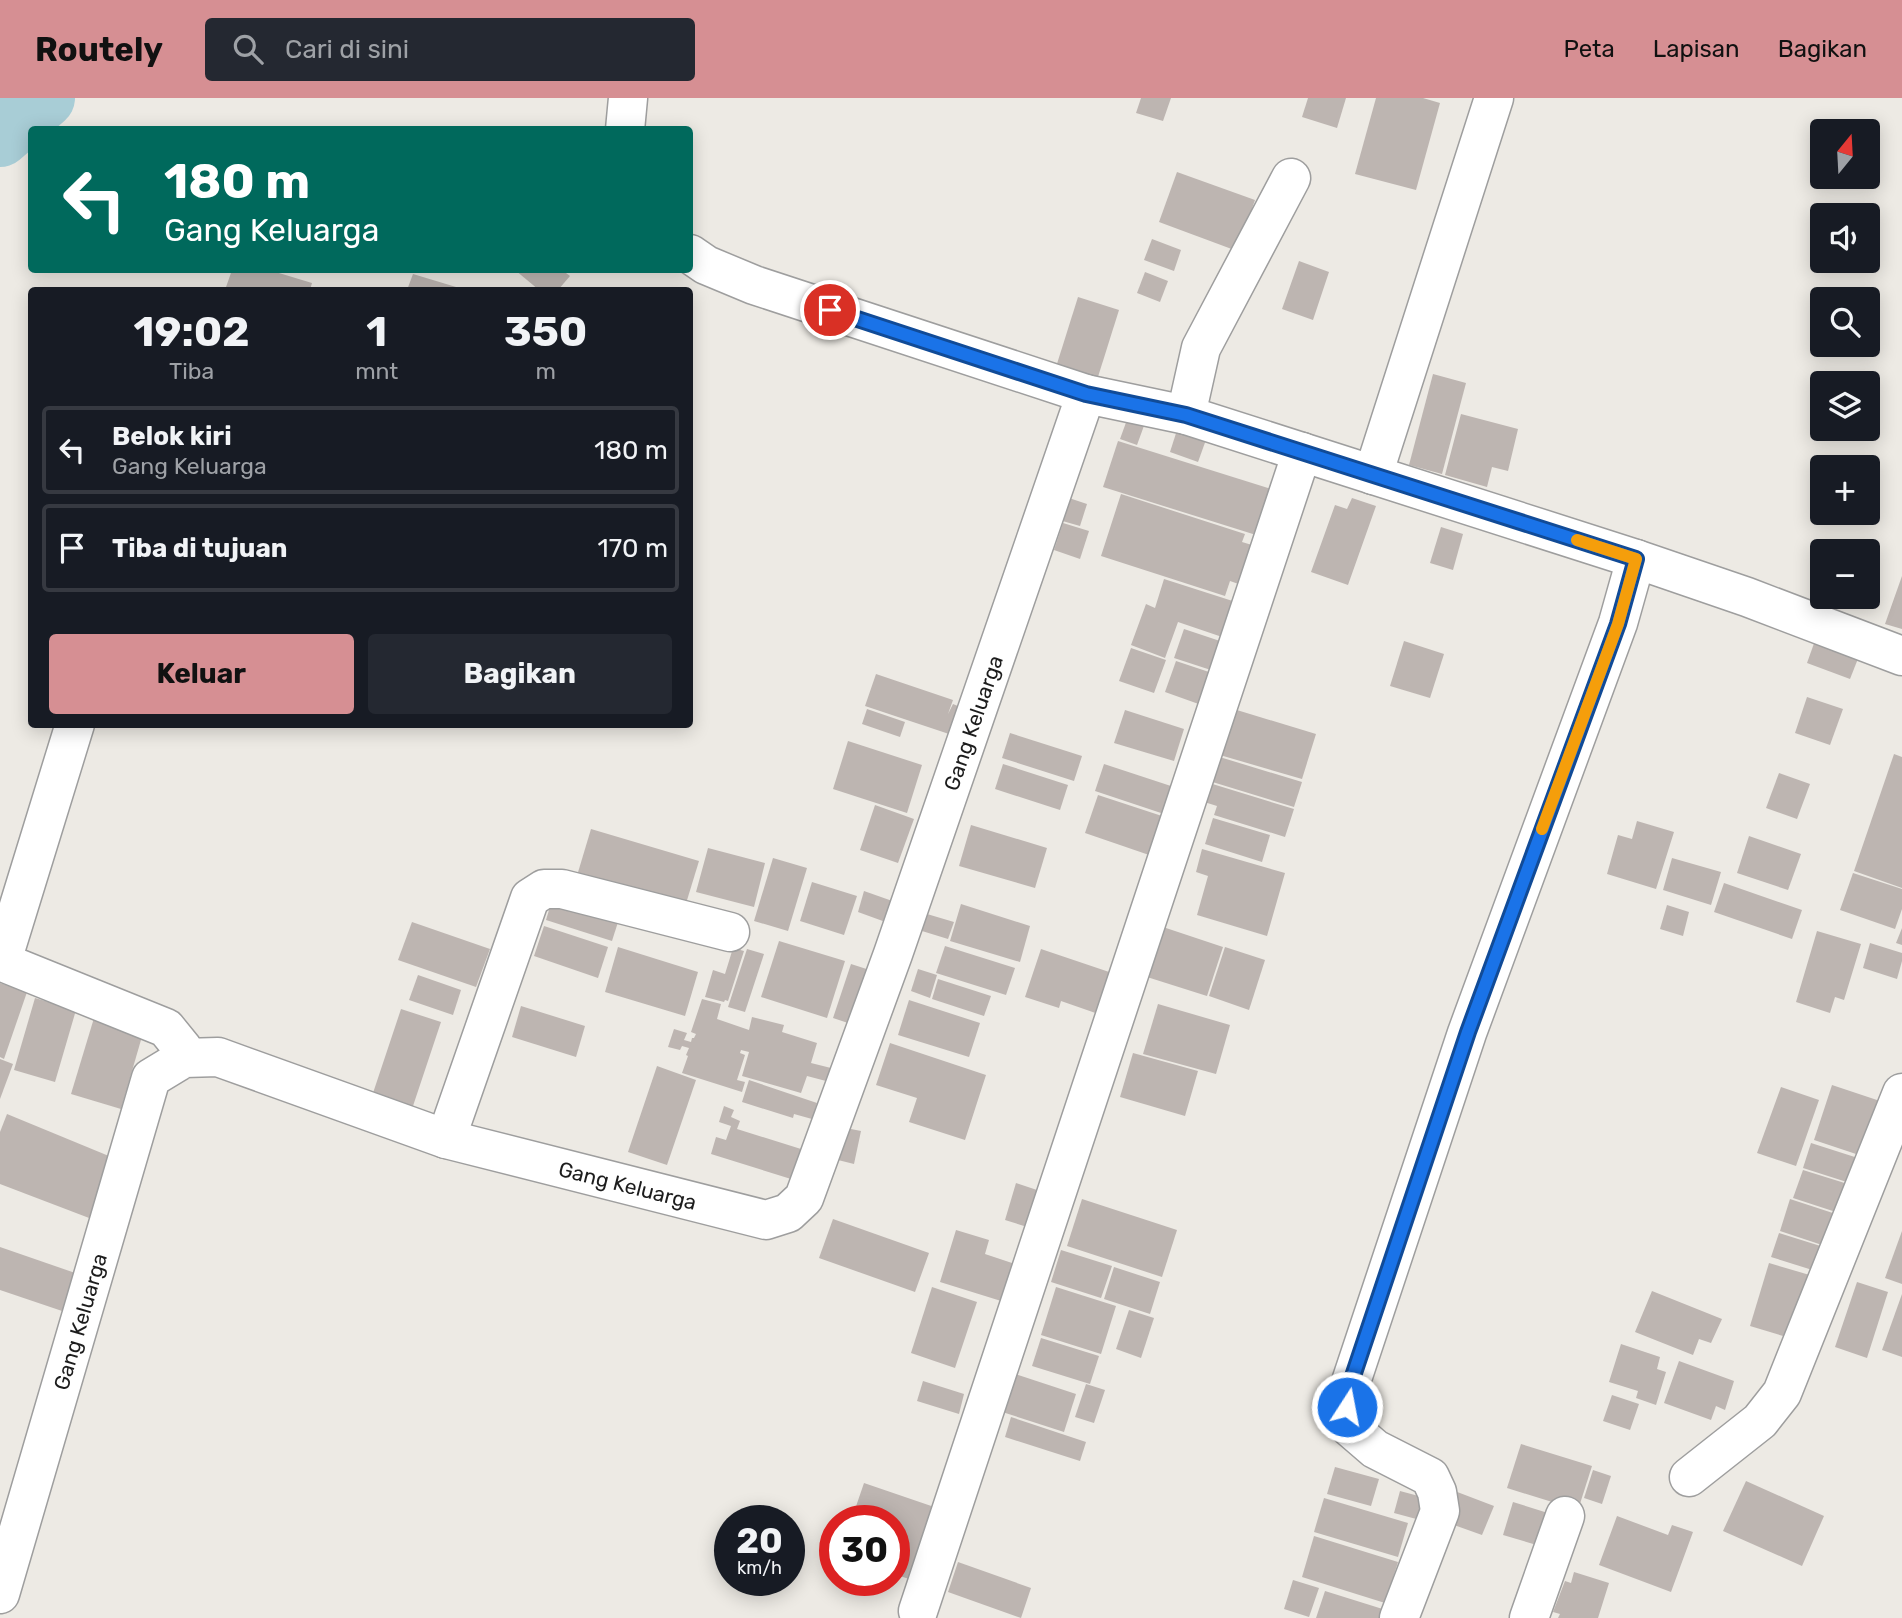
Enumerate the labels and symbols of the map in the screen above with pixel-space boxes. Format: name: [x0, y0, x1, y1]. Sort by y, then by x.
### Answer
north arrow: [1810, 119, 1880, 189]
pin: [800, 280, 860, 340]
street label: Gang Keluarga: [938, 652, 1008, 794]
street label: Gang Keluarga: [556, 1156, 699, 1214]
street label: Gang Keluarga: [48, 1250, 112, 1393]
position arrow: [1310, 1370, 1384, 1444]
speed limit sign: 30: [819, 1505, 910, 1596]

